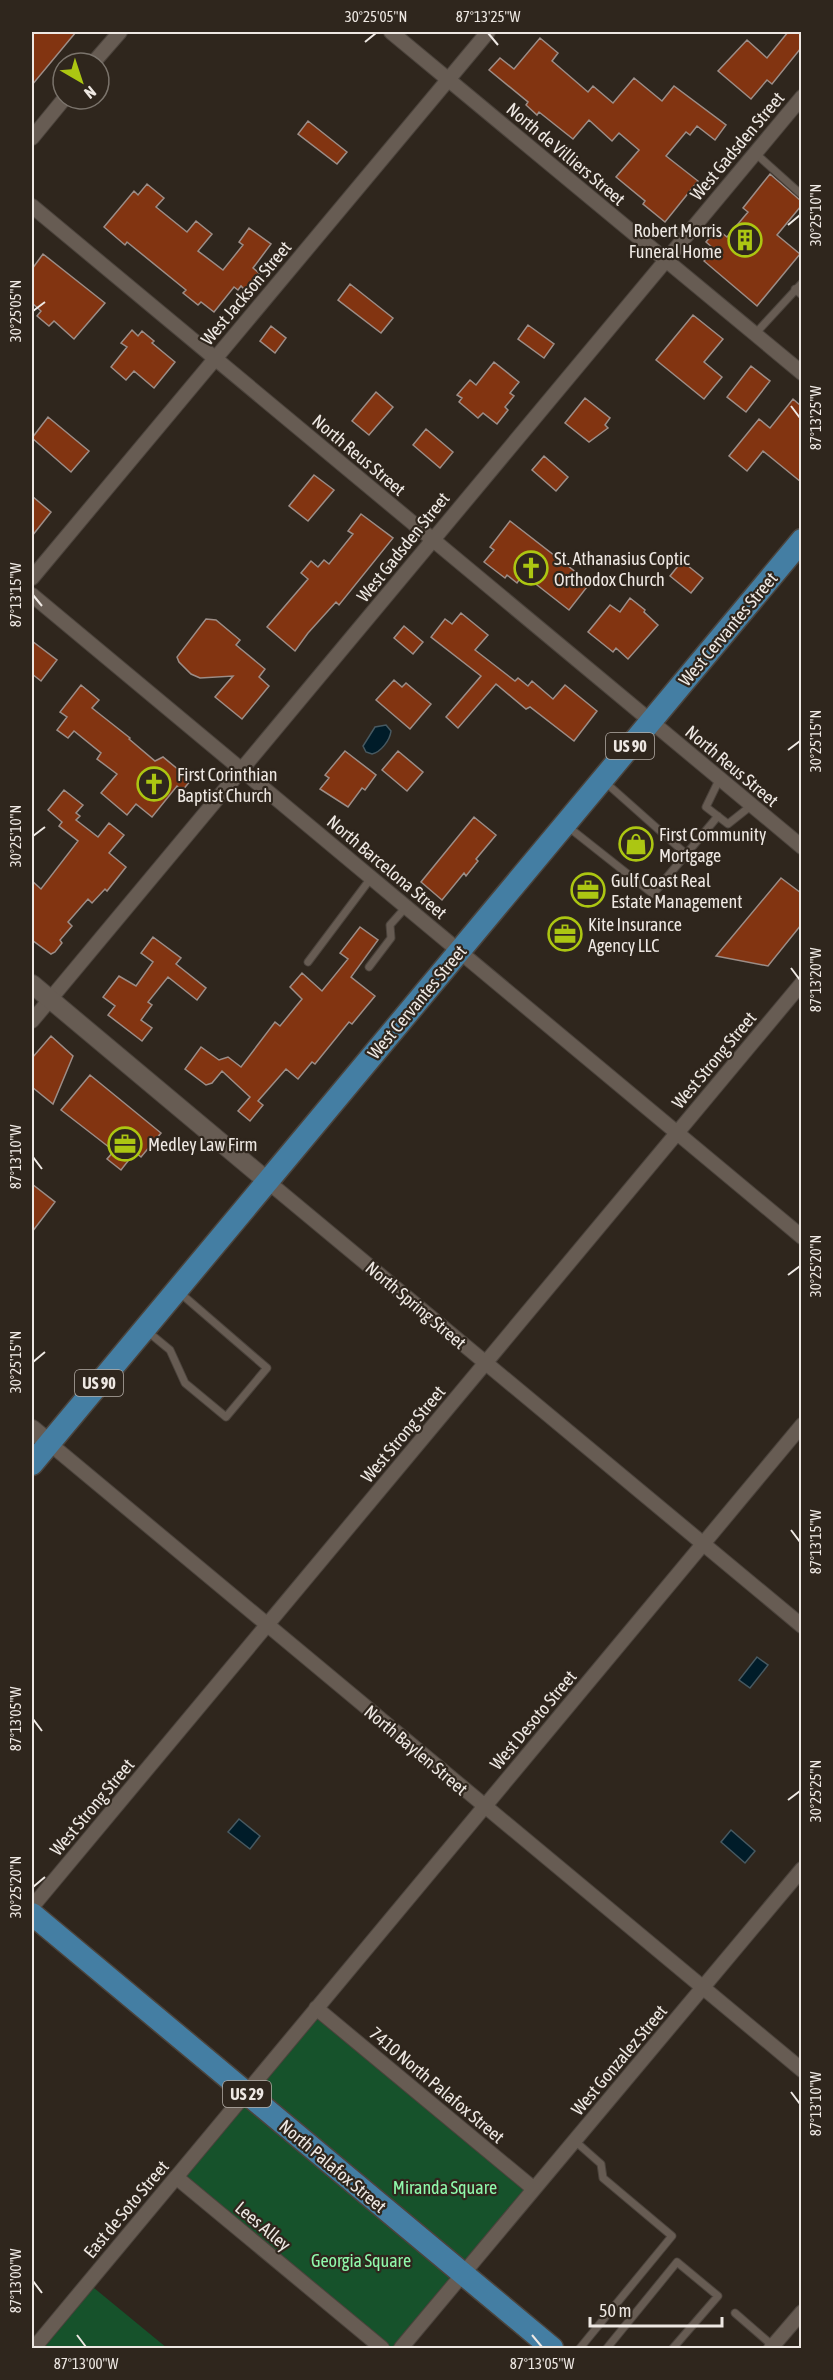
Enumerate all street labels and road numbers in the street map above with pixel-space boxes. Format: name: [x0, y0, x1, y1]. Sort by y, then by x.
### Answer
street label: West Gadsden Street: [686, 88, 788, 204]
street label: North de Villiers Street: [502, 98, 630, 210]
street label: West Jackson Street: [197, 237, 295, 349]
street label: North Reus Street: [308, 410, 410, 500]
street label: West Gadsden Street: [352, 488, 454, 606]
street label: West Cervantes Street: [674, 568, 782, 690]
street label: North Reus Street: [681, 721, 783, 811]
road number: US 90: [606, 733, 654, 759]
street label: North Barcelona Street: [323, 811, 451, 923]
street label: West Cervantes Street: [363, 941, 471, 1063]
street label: West Strong Street: [668, 1007, 760, 1113]
street label: North Spring Street: [362, 1257, 470, 1353]
road number: US 90: [75, 1370, 123, 1396]
street label: West Strong Street: [357, 1381, 449, 1487]
street label: West Desoto Street: [485, 1666, 581, 1774]
street label: North Baylen Street: [360, 1701, 472, 1799]
street label: West Strong Street: [46, 1754, 138, 1860]
street label: West Gonzalez Street: [567, 2001, 671, 2119]
street label: 7410 North Palafox Street: [365, 2023, 509, 2147]
road number: US 29: [223, 2081, 271, 2107]
street label: North Palafox Street: [275, 2115, 391, 2217]
street label: East de Soto Street: [79, 2156, 173, 2262]
street label: Lees Alley: [231, 2197, 295, 2255]

